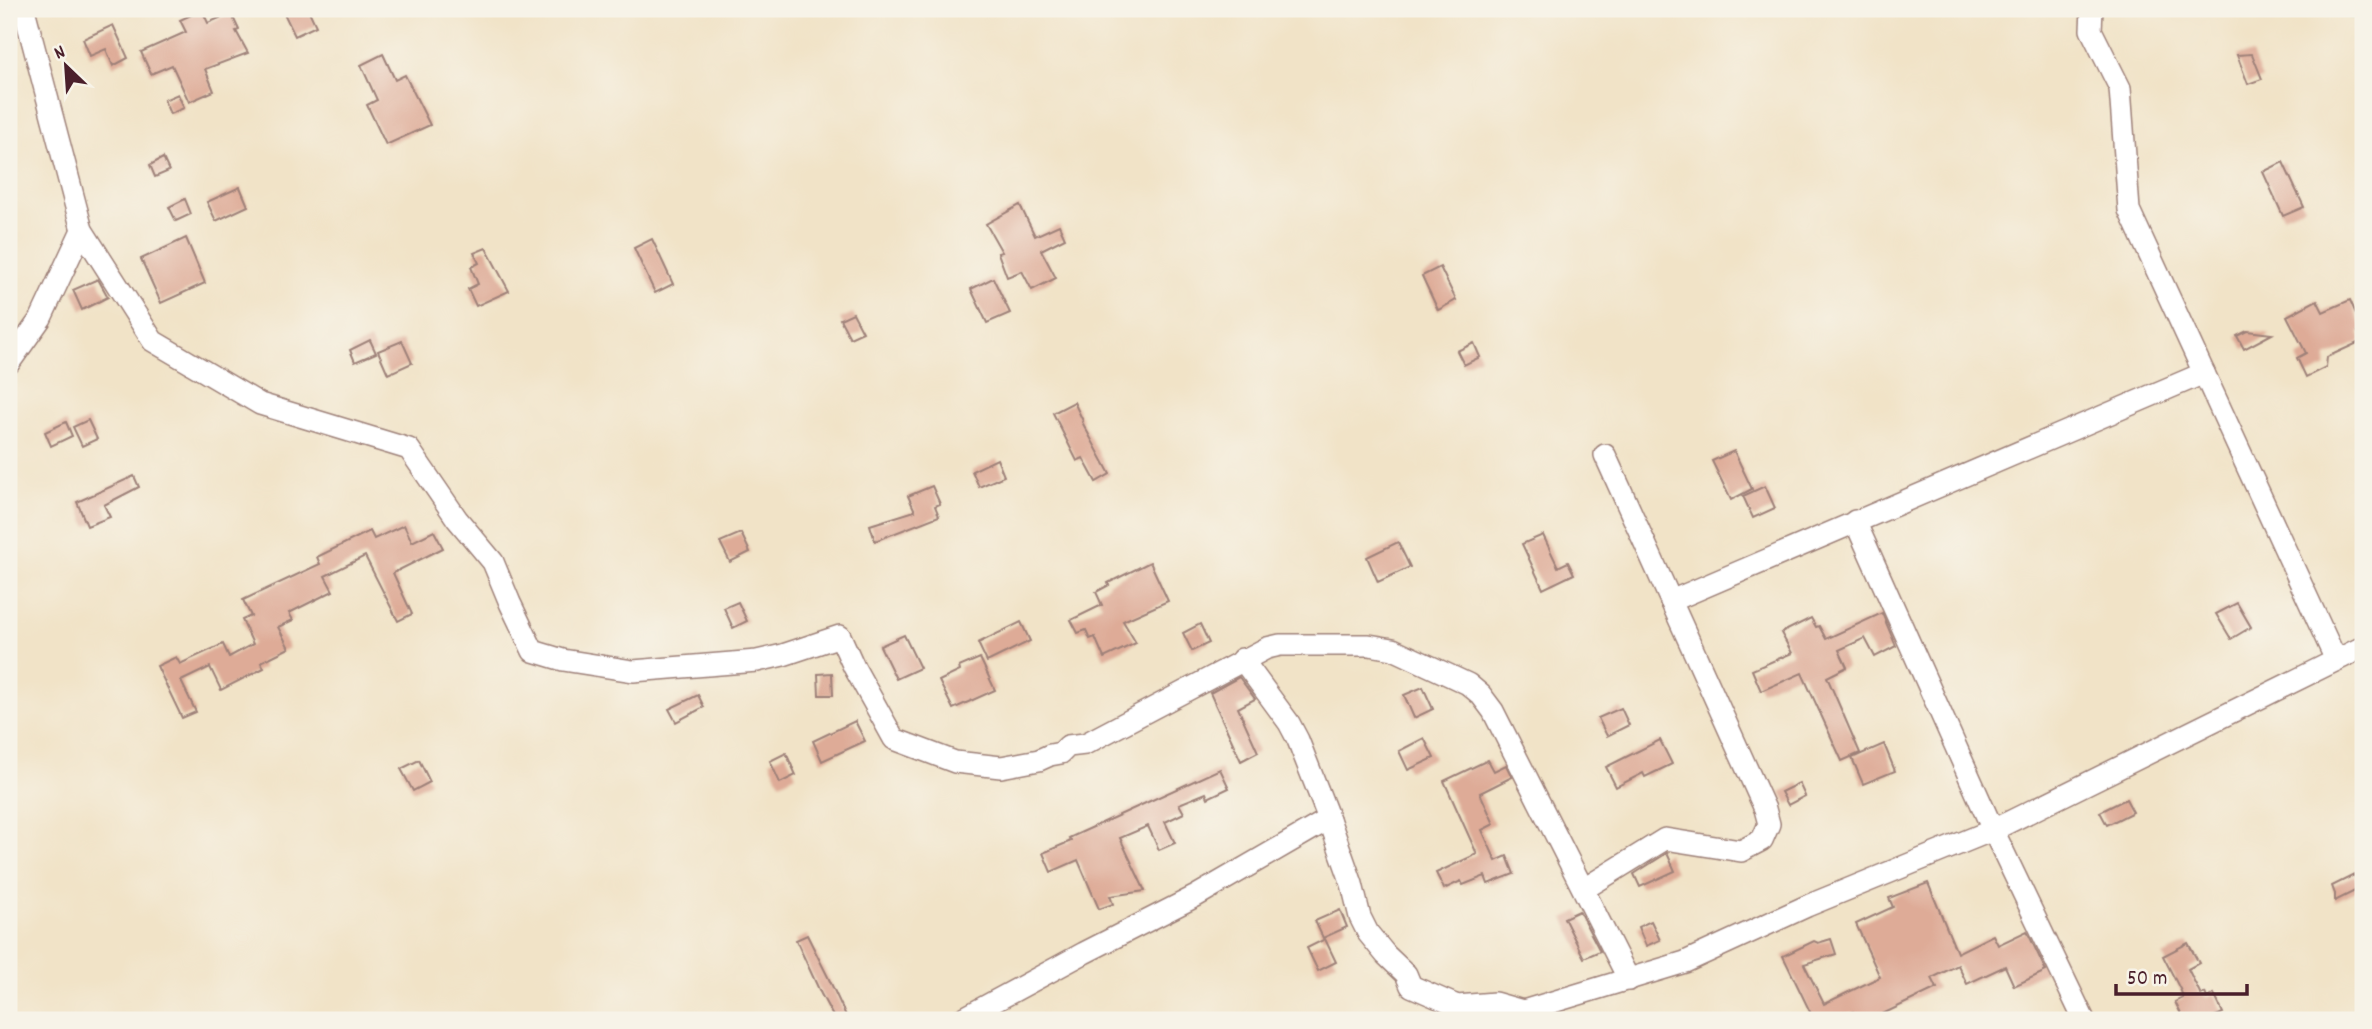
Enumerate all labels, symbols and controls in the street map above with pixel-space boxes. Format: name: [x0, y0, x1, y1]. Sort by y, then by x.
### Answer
north arrow: [32, 32, 102, 102]
text: N: [50, 40, 70, 68]
scale bar: [2116, 952, 2248, 996]
text: 50 m: [2127, 965, 2167, 995]

